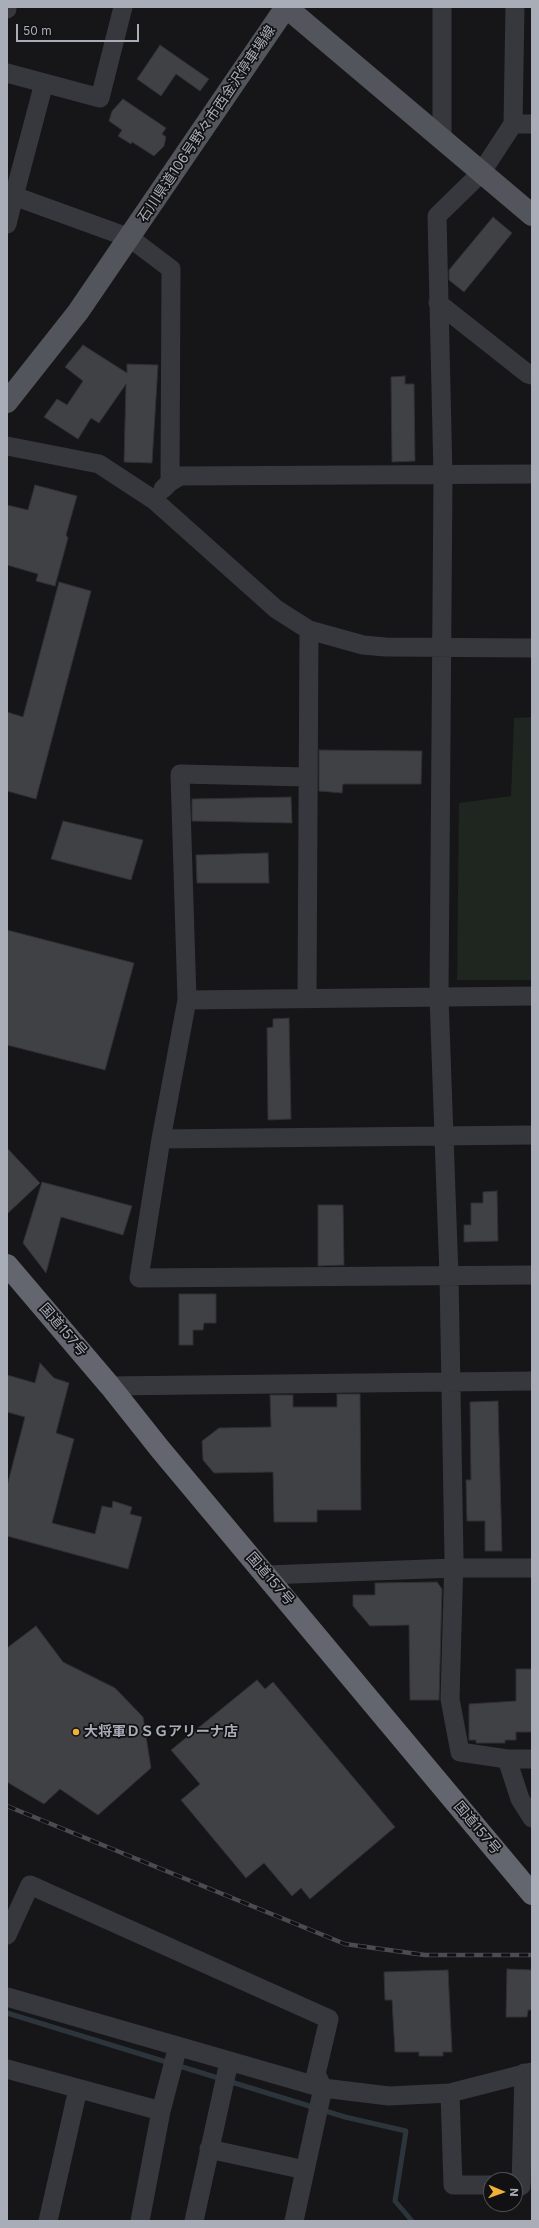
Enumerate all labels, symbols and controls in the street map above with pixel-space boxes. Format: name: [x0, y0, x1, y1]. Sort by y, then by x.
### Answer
scale bar: [18, 16, 141, 42]
text: 50 m: [23, 23, 52, 38]
street label: 石川県道106号野々市西金沢停車場線: [135, 23, 279, 225]
street label: 国道157号: [36, 1300, 90, 1360]
street label: 国道157号: [243, 1549, 297, 1609]
place label: 大将軍ＤＳＧアリーナ店: [84, 1724, 238, 1740]
marker: 大将軍ＤＳＧアリーナ店: [71, 1727, 81, 1737]
street label: 国道157号: [450, 1798, 504, 1858]
north arrow: [483, 2172, 523, 2212]
text: N: [507, 2188, 521, 2197]

